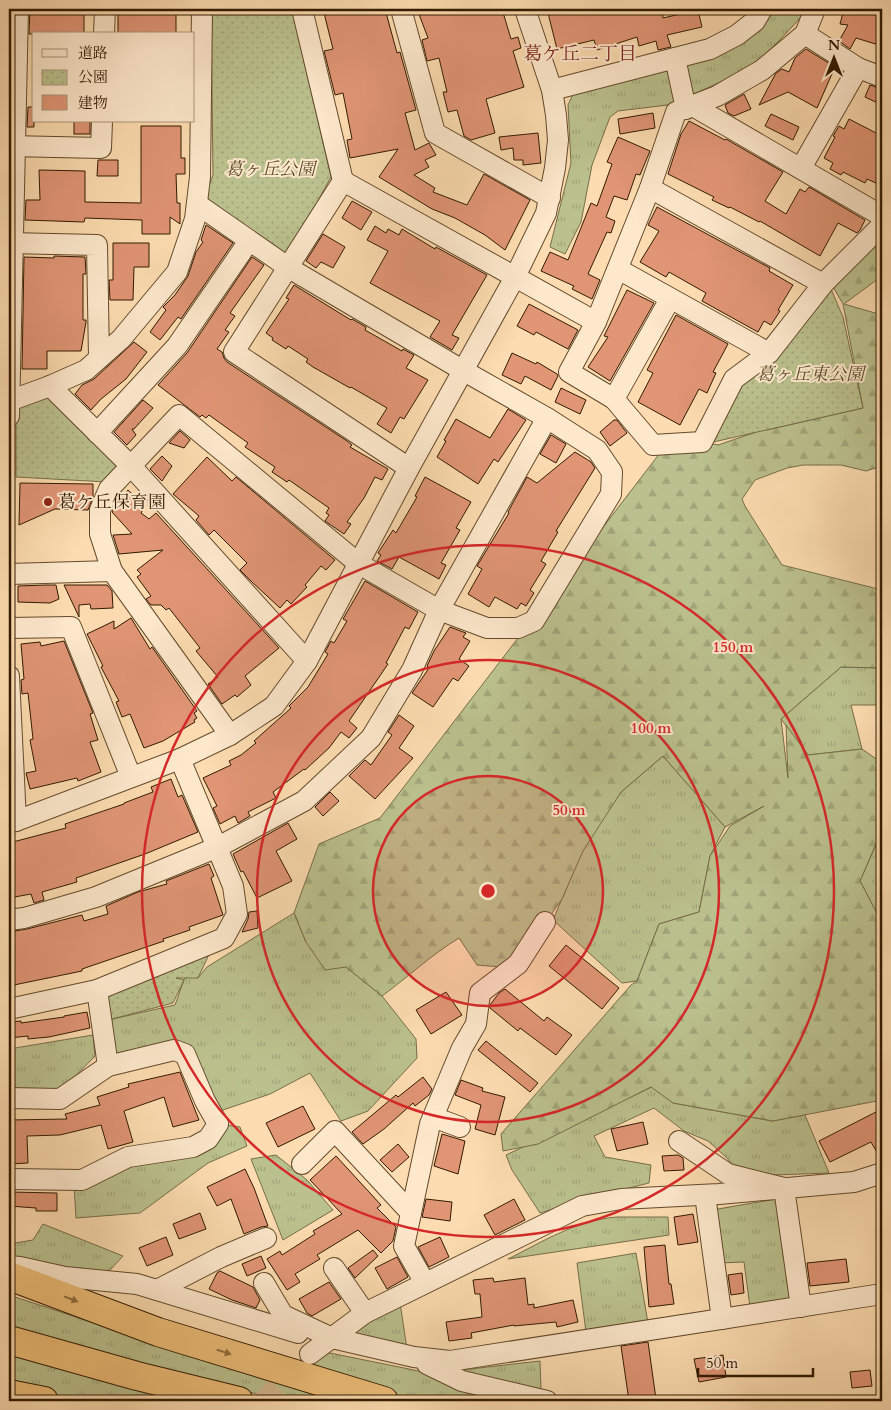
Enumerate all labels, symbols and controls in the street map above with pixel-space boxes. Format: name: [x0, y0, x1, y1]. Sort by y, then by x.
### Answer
legend: [32, 32, 195, 122]
north arrow: [808, 32, 858, 82]
text: N: [828, 36, 840, 55]
district label: 葛ケ丘二丁目: [523, 41, 637, 67]
text: 道路: [78, 43, 108, 63]
text: 公園: [78, 67, 108, 87]
text: 建物: [78, 93, 108, 113]
park label: 葛ヶ丘公園: [225, 157, 318, 182]
park label: 葛ヶ丘東公園: [756, 362, 867, 387]
place label: 葛ケ丘保育園: [58, 490, 166, 515]
marker: 葛ケ丘保育園: [42, 496, 54, 508]
text: 150 m: [713, 637, 754, 657]
text: 100 m: [631, 718, 672, 738]
text: 50 m: [552, 800, 586, 820]
centre of rings: [479, 882, 497, 900]
one-way arrow: [64, 1296, 78, 1304]
scale bar: [698, 1345, 814, 1377]
one-way arrow: [217, 1349, 232, 1357]
text: 50 m: [706, 1353, 738, 1373]

